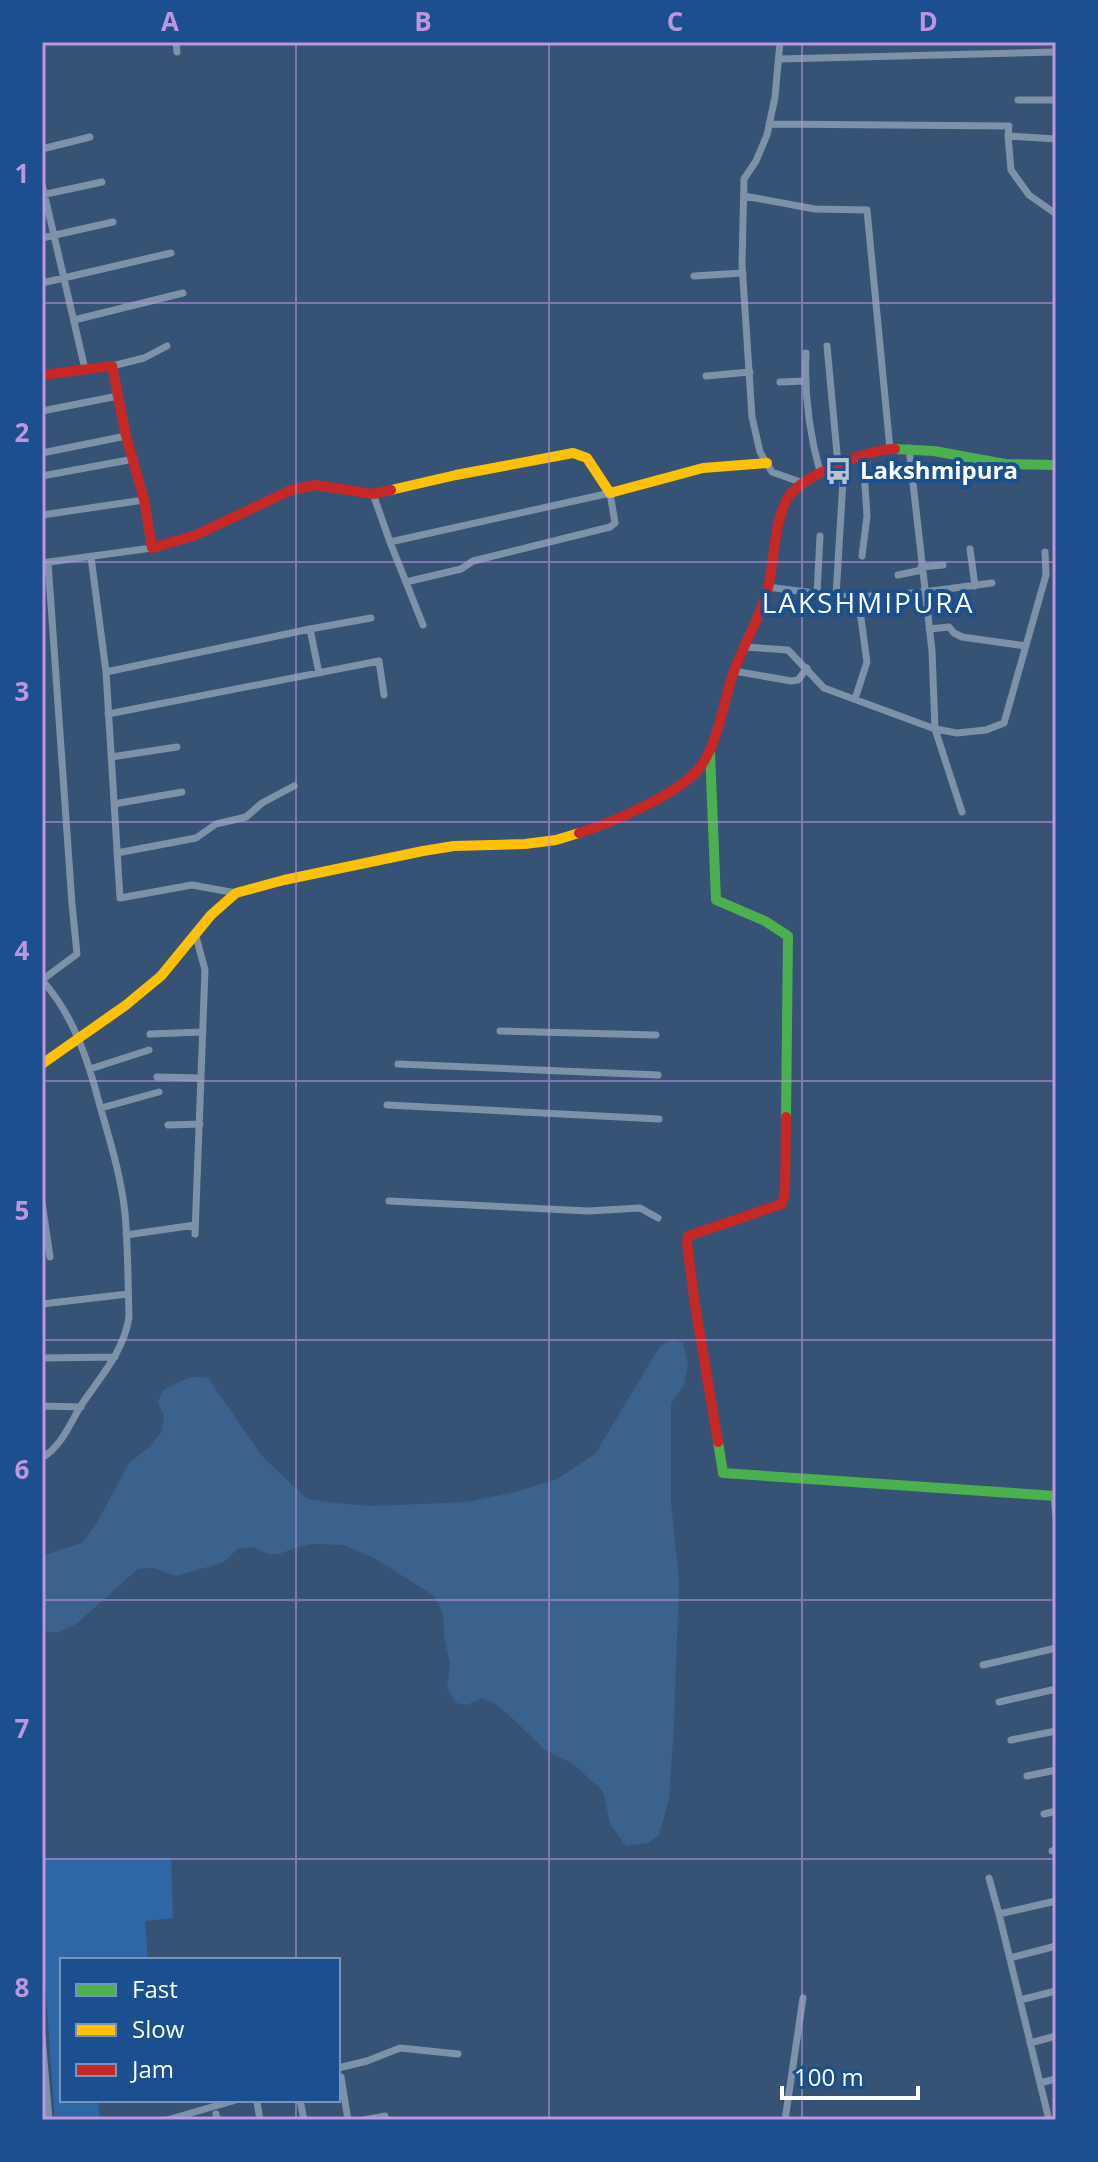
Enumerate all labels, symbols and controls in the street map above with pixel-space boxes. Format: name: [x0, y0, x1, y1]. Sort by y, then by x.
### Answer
text: A: [161, 3, 179, 39]
text: B: [414, 3, 432, 39]
text: C: [667, 3, 683, 39]
text: D: [918, 3, 938, 39]
text: 1: [15, 155, 29, 191]
text: 2: [15, 414, 30, 450]
place label: Lakshmipura: [860, 453, 1018, 486]
bus stop icon: Lakshmipura: [823, 456, 853, 486]
district label: LAKSHMIPURA: [762, 583, 974, 621]
text: 3: [15, 673, 29, 709]
text: 4: [15, 932, 30, 968]
text: 5: [15, 1192, 29, 1228]
text: 6: [15, 1451, 30, 1487]
text: 7: [15, 1710, 30, 1746]
legend: [60, 1958, 340, 2102]
text: 8: [15, 1969, 29, 2005]
text: Fast: [132, 1972, 178, 2005]
text: Slow: [132, 2012, 185, 2045]
scale bar: [782, 2050, 918, 2100]
text: Jam: [130, 2052, 174, 2085]
text: 100 m: [794, 2060, 864, 2093]

